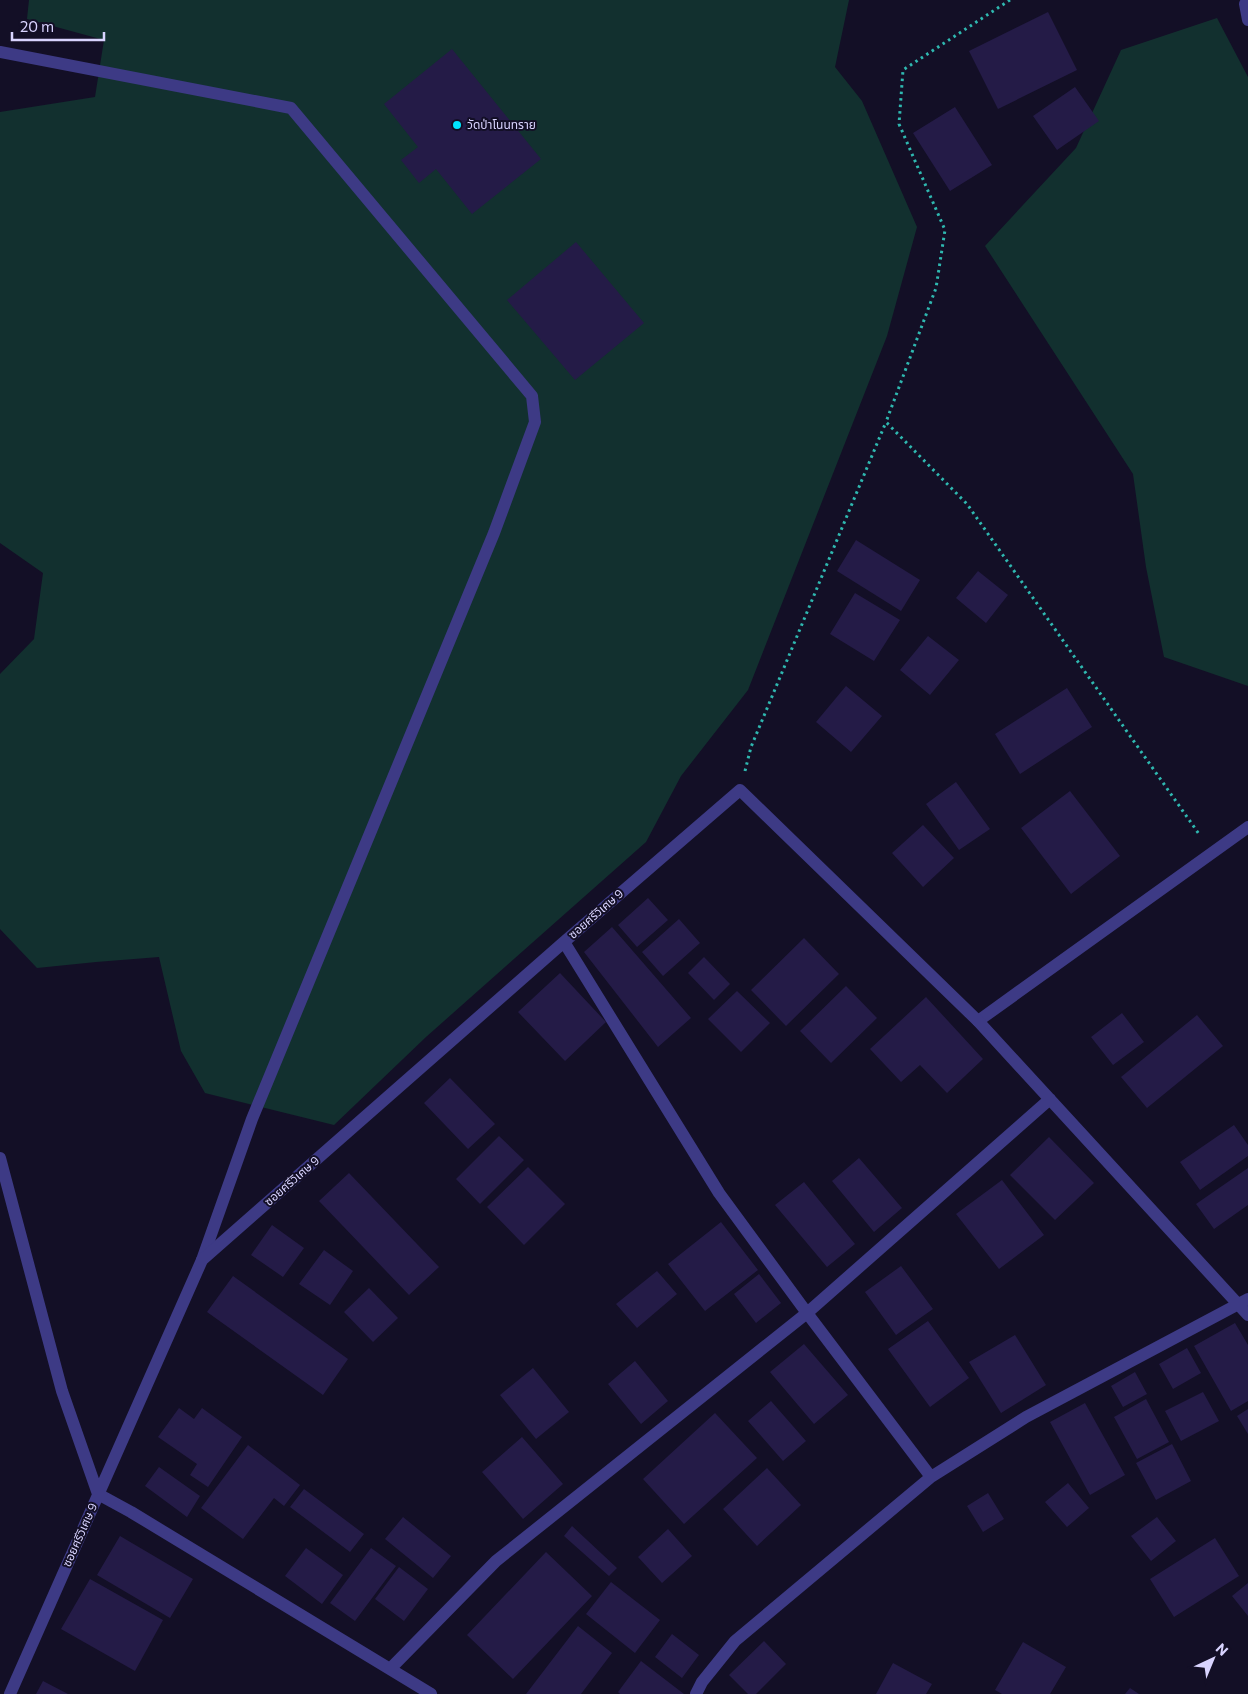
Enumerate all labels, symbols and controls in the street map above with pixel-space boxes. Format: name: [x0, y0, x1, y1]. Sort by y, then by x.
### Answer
scale bar: [12, 10, 105, 42]
text: 20 m: [20, 17, 54, 35]
place label: วัดป่าโนนทราย: [467, 117, 536, 131]
marker: วัดป่าโนนทราย: [451, 119, 463, 131]
street label: ซอยศรีวิเศษ 9: [565, 886, 626, 941]
street label: ซอยศรีวิเศษ 9: [261, 1153, 322, 1208]
street label: ซอยศรีวิเศษ 9: [59, 1501, 99, 1569]
north arrow: [1188, 1634, 1238, 1684]
text: N: [1213, 1640, 1232, 1659]

